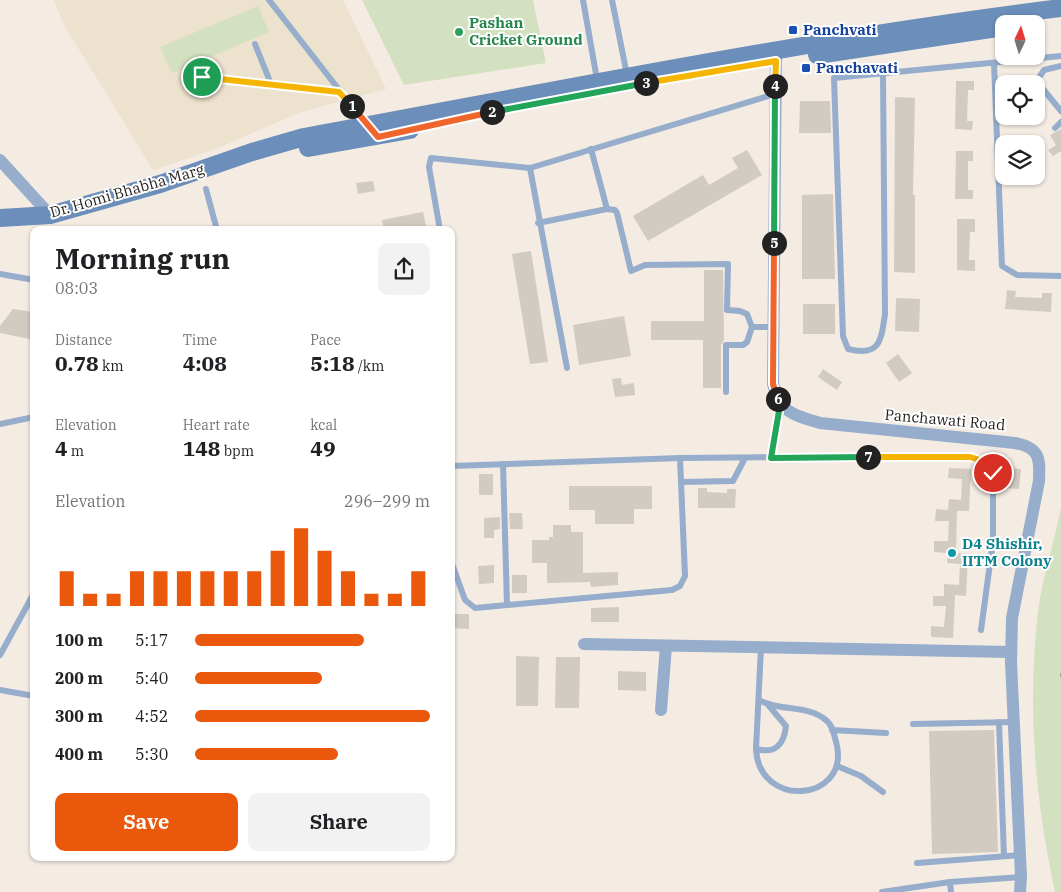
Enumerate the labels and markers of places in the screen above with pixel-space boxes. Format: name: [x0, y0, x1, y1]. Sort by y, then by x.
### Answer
place label: Pashan Cricket Ground: [469, 13, 583, 49]
place label: Panchvati: [803, 20, 877, 39]
marker: Panchvati: [787, 24, 799, 36]
marker: Pashan Cricket Ground: [453, 26, 465, 38]
pin: [181, 56, 223, 98]
place label: Panchavati: [816, 58, 898, 77]
marker: Panchavati: [800, 62, 812, 74]
pin: 3: [634, 70, 658, 96]
pin: 4: [762, 74, 788, 98]
pin: 1: [340, 94, 364, 118]
pin: 2: [480, 100, 504, 124]
pin: 5: [762, 230, 786, 256]
pin: 6: [766, 386, 790, 412]
pin: 7: [856, 444, 880, 470]
pin: [972, 452, 1014, 494]
place label: D4 Shishir, IITM Colony: [962, 534, 1052, 570]
marker: D4 Shishir, IITM Colony: [946, 547, 958, 559]

